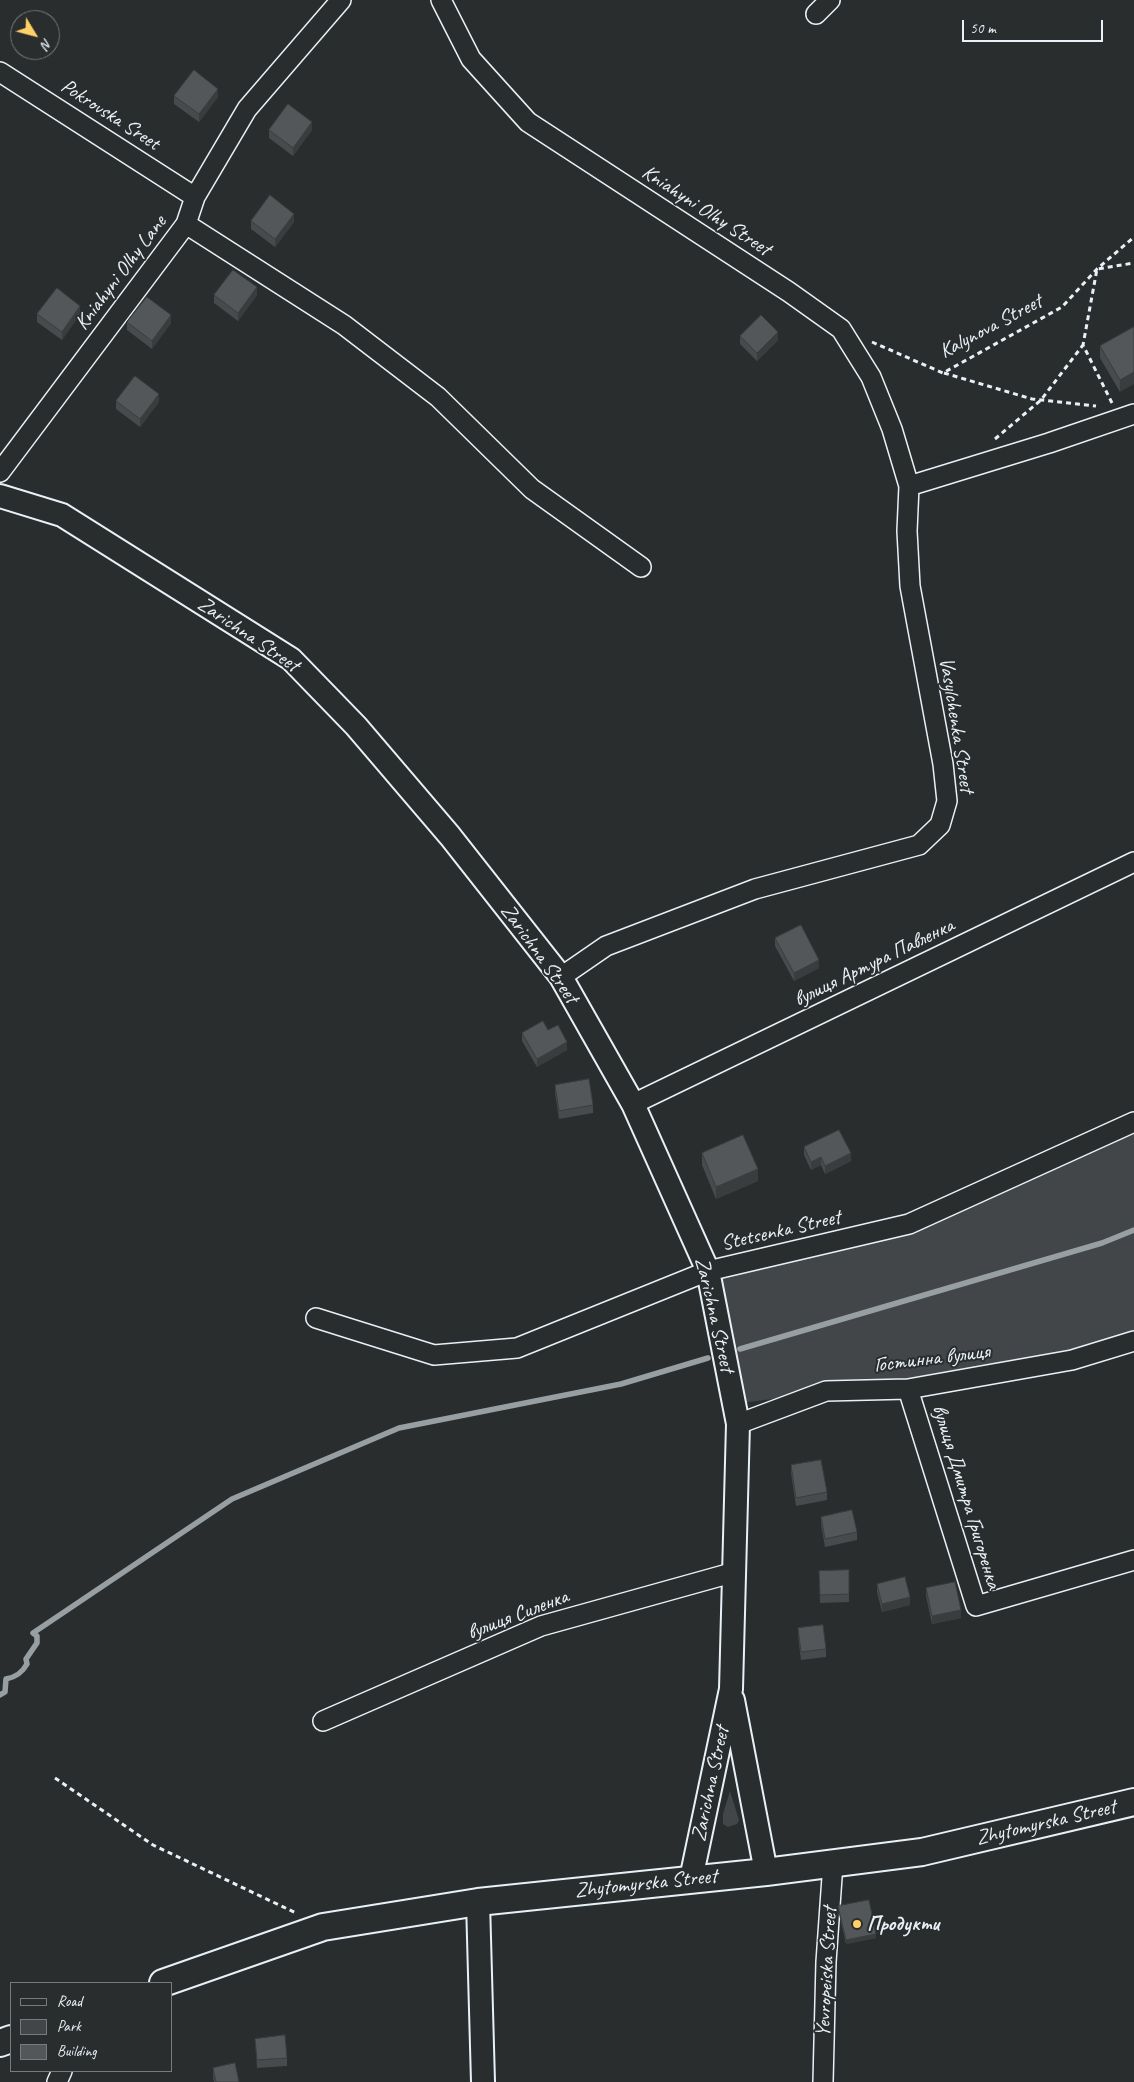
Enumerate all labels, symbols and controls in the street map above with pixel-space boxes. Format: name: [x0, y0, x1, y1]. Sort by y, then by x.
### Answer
north arrow: [10, 10, 60, 60]
scale bar: [964, 10, 1105, 42]
text: 50 m: [970, 19, 996, 38]
text: N: [37, 35, 56, 52]
street label: Pokrovska Sreet: [56, 74, 164, 156]
street label: Kniahyni Olhy Street: [637, 160, 775, 262]
street label: Kniahyni Olhy Lane: [70, 211, 172, 335]
street label: Kalynova Street: [935, 289, 1047, 365]
street label: Zarichna Street: [192, 592, 304, 678]
street label: Vasylchenka Street: [933, 656, 979, 794]
street label: Zarichna Street: [494, 899, 584, 1009]
street label: вулиця Артура Павленка: [790, 913, 958, 1013]
street label: Stetsenka Street: [719, 1205, 843, 1257]
street label: Zarichna Street: [689, 1255, 739, 1375]
street label: Гостинна вулиця: [873, 1339, 991, 1379]
street label: вулиця Дмитра Григоренка: [926, 1402, 1006, 1592]
street label: вулиця Силенка: [464, 1584, 572, 1646]
street label: Zarichna Street: [687, 1724, 735, 1844]
street label: Zhytomyrska Street: [974, 1795, 1118, 1851]
street label: Zhytomyrska Street: [574, 1864, 718, 1904]
street label: Yevropeiska Street: [811, 1906, 843, 2038]
place label: Продукти: [867, 1911, 939, 1937]
marker: Продукти: [851, 1918, 863, 1930]
legend: [10, 1982, 172, 2072]
text: Road: [57, 1992, 82, 2011]
text: Park: [57, 2017, 81, 2036]
text: Building: [57, 2042, 96, 2061]

